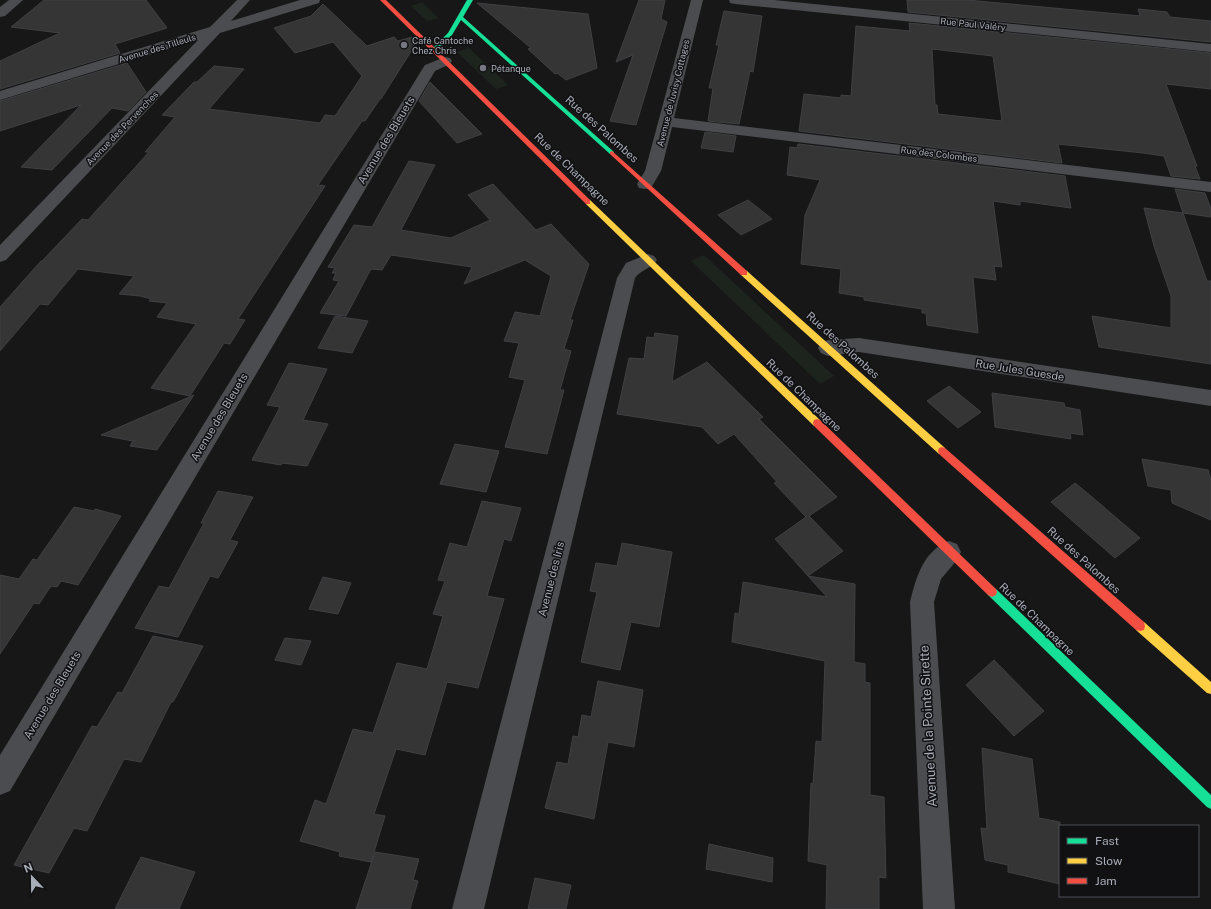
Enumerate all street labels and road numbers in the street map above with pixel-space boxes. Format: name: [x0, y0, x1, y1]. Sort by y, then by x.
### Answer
street label: Rue Paul Valéry: [940, 15, 1006, 33]
street label: Avenue des Tilleuls: [117, 31, 197, 65]
street label: Avenue de Juvisy Cottages: [654, 38, 692, 148]
street label: Avenue des Pervenches: [84, 88, 161, 167]
street label: Rue des Palombes: [563, 93, 641, 165]
street label: Avenue des Bleuets: [355, 94, 417, 186]
street label: Rue de Champagne: [532, 130, 612, 208]
street label: Rue des Colombes: [900, 144, 978, 164]
street label: Rue des Palombes: [804, 309, 882, 381]
street label: Rue de Champagne: [764, 356, 844, 434]
street label: Rue Jules Guesde: [975, 357, 1065, 383]
street label: Avenue des Bleuets: [188, 371, 250, 463]
street label: Rue des Palombes: [1045, 524, 1123, 596]
street label: Avenue des Iris: [536, 540, 566, 618]
street label: Rue de Champagne: [997, 580, 1077, 658]
street label: Avenue de la Pointe Sirette: [916, 645, 940, 807]
street label: Avenue des Bleuets: [21, 649, 83, 741]

